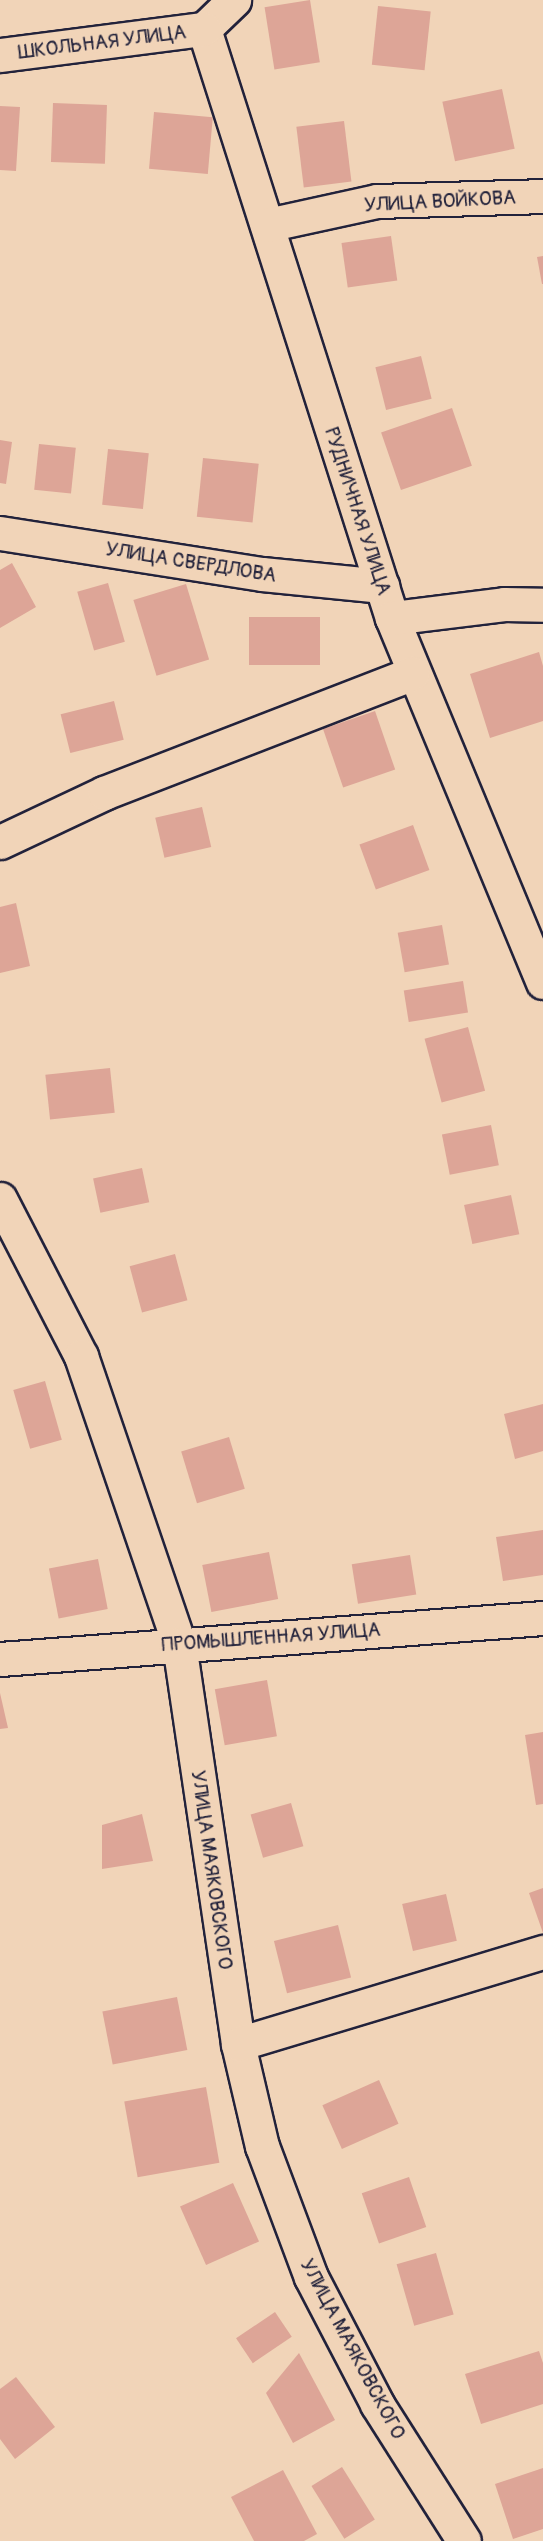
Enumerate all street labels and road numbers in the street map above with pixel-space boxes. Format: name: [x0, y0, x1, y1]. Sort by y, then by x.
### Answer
street label: ШКОЛЬНАЯ УЛИЦА: [17, 20, 187, 64]
street label: УЛИЦА ВОЙКОВА: [363, 185, 517, 217]
street label: РУДНИЧНАЯ УЛИЦА: [319, 424, 397, 598]
street label: УЛИЦА СВЕРДЛОВА: [104, 537, 278, 587]
street label: ПРОМЫШЛЕННАЯ УЛИЦА: [161, 1617, 381, 1657]
street label: УЛИЦА МАЯКОВСКОГО: [186, 1769, 238, 1971]
street label: УЛИЦА МАЯКОВСКОГО: [295, 2255, 411, 2443]

